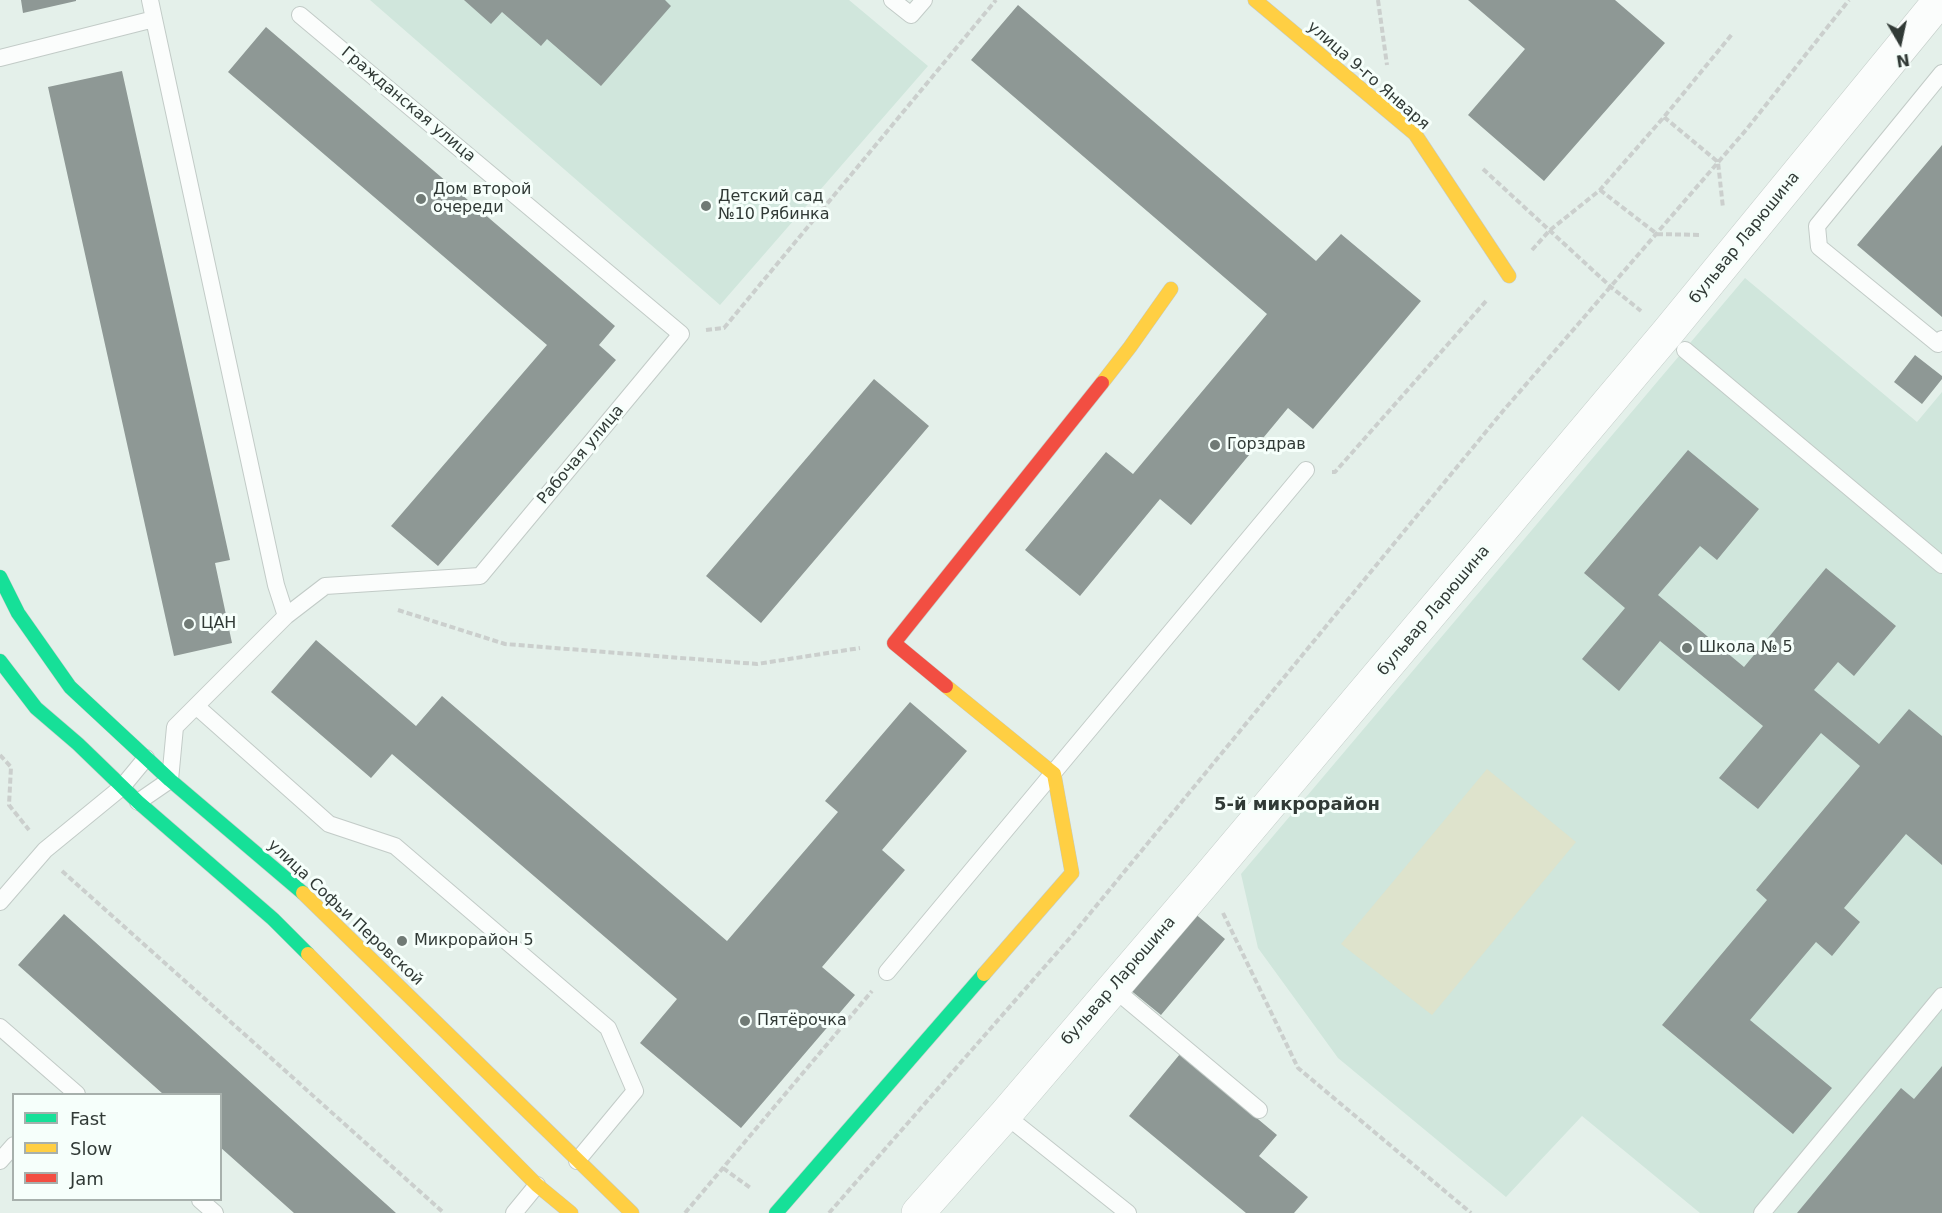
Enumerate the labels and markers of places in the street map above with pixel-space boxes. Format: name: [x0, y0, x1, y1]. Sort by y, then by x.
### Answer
place label: Дом второй очереди: [433, 180, 531, 218]
place label: Детский сад №10 Рябинка: [718, 187, 830, 225]
marker: Дом второй очереди: [414, 192, 428, 206]
marker: Детский сад №10 Рябинка: [699, 199, 713, 213]
place label: Горздрав: [1227, 435, 1306, 455]
marker: Горздрав: [1208, 438, 1222, 452]
place label: ЦАН: [201, 614, 236, 634]
marker: ЦАН: [182, 617, 196, 631]
place label: Школа № 5: [1699, 638, 1793, 658]
marker: Школа № 5: [1680, 641, 1694, 655]
place label: Микрорайон 5: [414, 931, 534, 951]
marker: Микрорайон 5: [395, 934, 409, 948]
place label: Пятёрочка: [757, 1011, 847, 1031]
marker: Пятёрочка: [738, 1014, 752, 1028]

